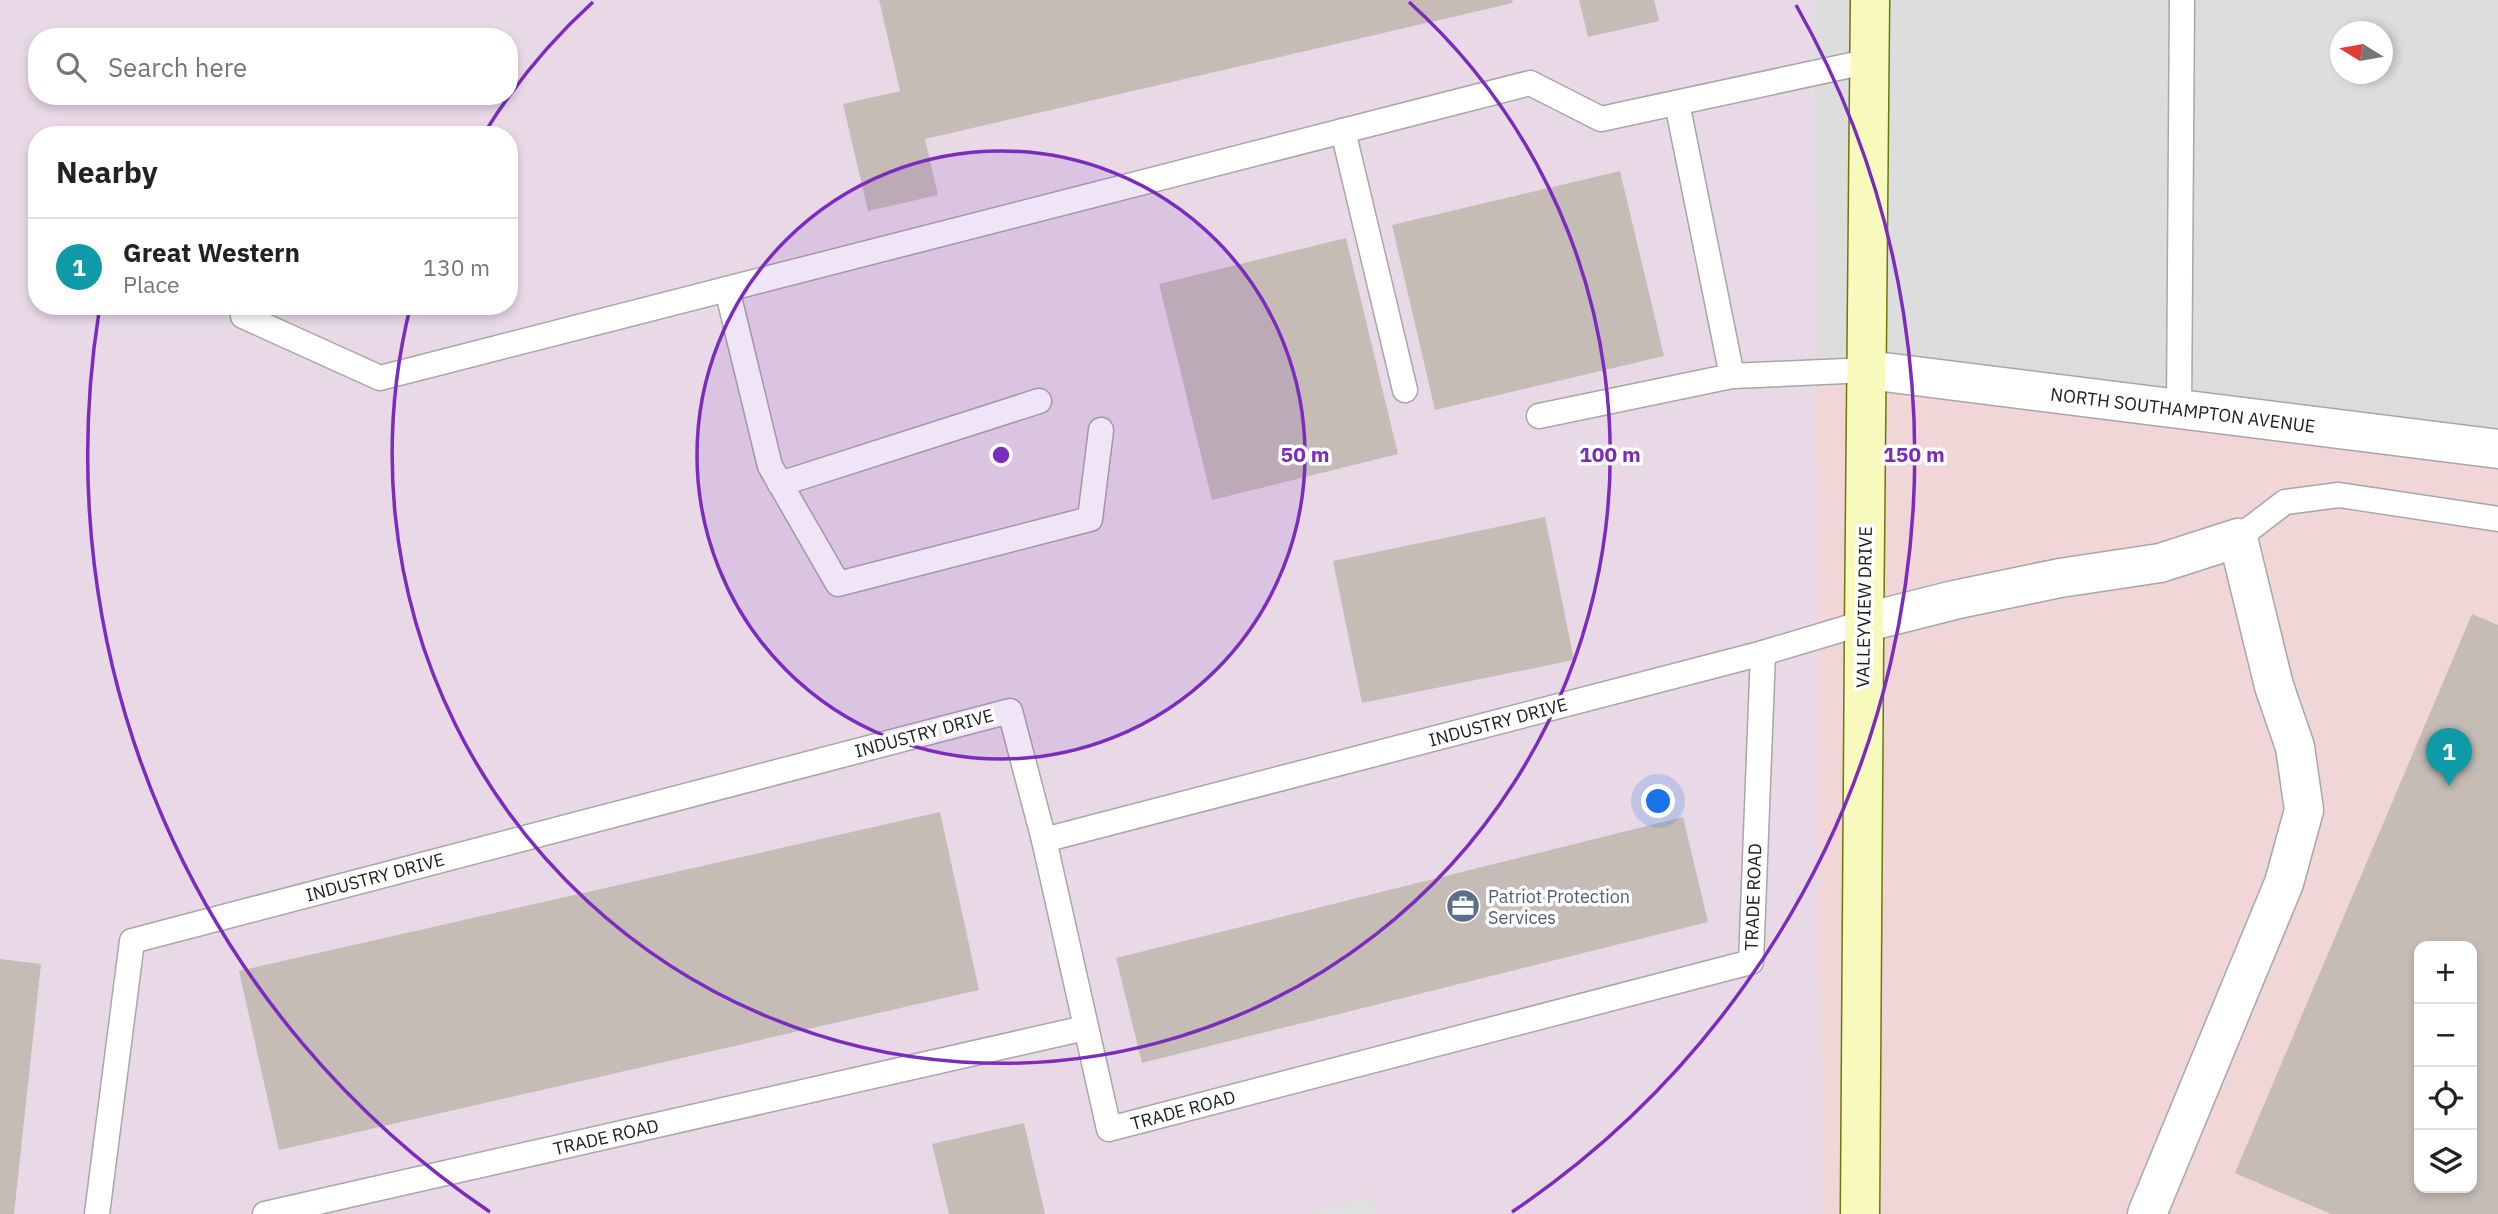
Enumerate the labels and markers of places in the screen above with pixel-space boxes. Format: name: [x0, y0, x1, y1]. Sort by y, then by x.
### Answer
centre of rings: [989, 443, 1013, 467]
pin: 1: [2426, 728, 2472, 786]
place label: Patriot Protection Services: [1488, 885, 1630, 929]
office icon: Patriot Protection Services: [1444, 887, 1482, 925]

